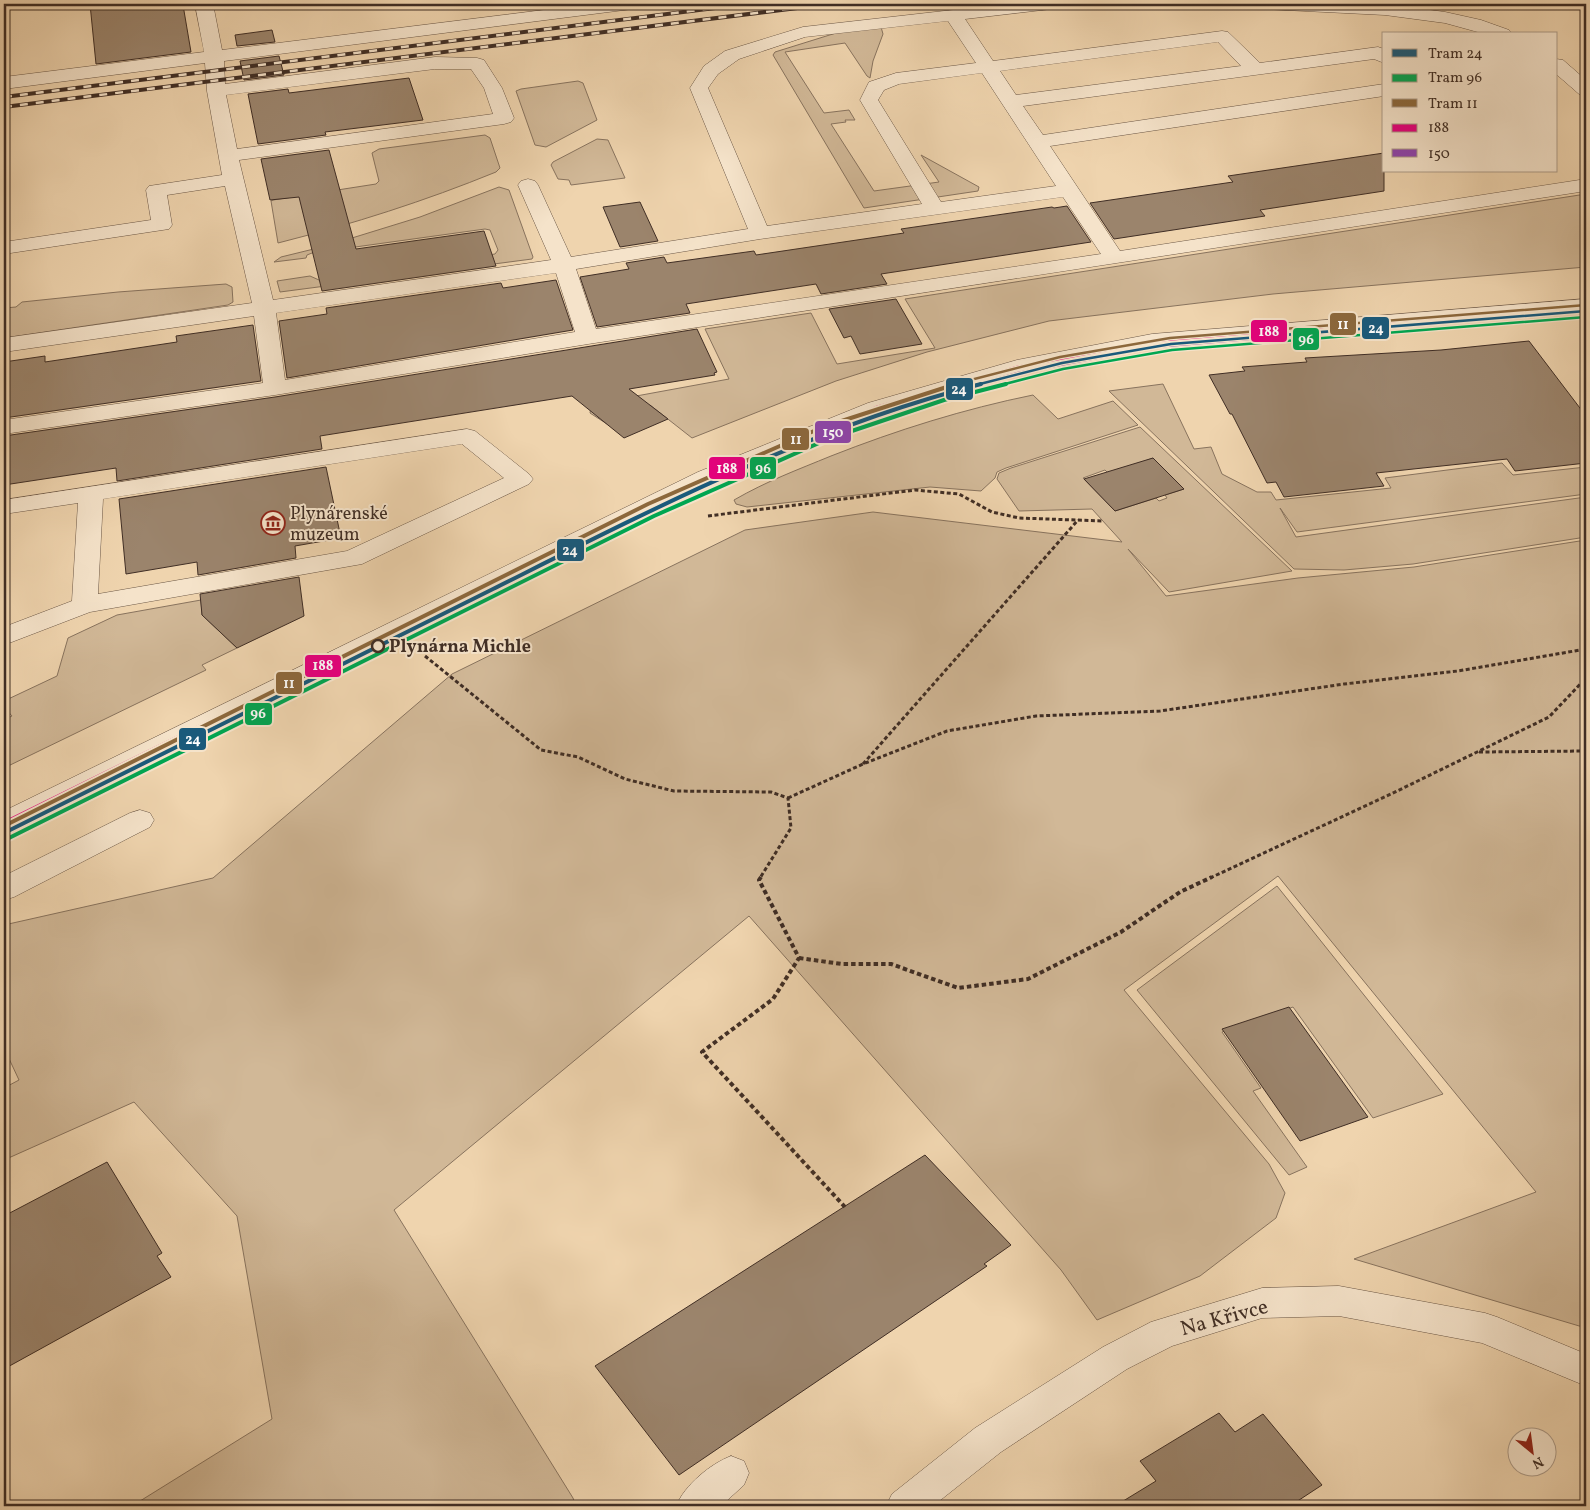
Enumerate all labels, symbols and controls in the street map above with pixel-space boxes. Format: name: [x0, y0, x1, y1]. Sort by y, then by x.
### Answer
legend: [1382, 32, 1558, 172]
text: Tram 24: [1428, 44, 1483, 65]
text: Tram 96: [1428, 68, 1482, 89]
text: Tram 11: [1428, 94, 1478, 115]
text: 188: [1428, 118, 1449, 139]
text: 150: [1428, 144, 1450, 165]
line badge: 11: [1329, 312, 1357, 336]
text: 11: [1337, 316, 1349, 335]
line badge: 24: [1361, 316, 1390, 340]
line badge: 188: [1250, 319, 1288, 343]
text: 24: [1368, 320, 1384, 339]
text: 188: [1259, 323, 1279, 342]
line badge: 96: [1292, 327, 1320, 351]
text: 96: [1298, 331, 1314, 350]
line badge: 24: [945, 377, 974, 401]
text: 24: [951, 381, 967, 400]
line badge: 150: [814, 420, 852, 444]
text: 150: [823, 424, 844, 443]
line badge: 11: [781, 427, 810, 451]
text: 11: [790, 431, 802, 450]
line badge: 188: [708, 456, 746, 480]
line badge: 96: [749, 456, 777, 480]
text: 188: [717, 460, 737, 479]
text: 96: [755, 460, 771, 479]
place label: Plynárenské muzeum: [290, 502, 388, 548]
museum icon: Plynárenské muzeum: [260, 510, 286, 536]
line badge: 24: [556, 538, 585, 562]
text: 24: [562, 542, 578, 561]
place label: Plynárna Michle: [389, 635, 531, 660]
marker: Plynárna Michle: [371, 639, 385, 653]
line badge: 188: [304, 654, 342, 678]
text: 188: [313, 657, 333, 676]
line badge: 11: [275, 671, 303, 695]
text: 11: [283, 675, 295, 694]
line badge: 96: [244, 702, 273, 726]
text: 96: [250, 705, 266, 724]
line badge: 24: [178, 727, 207, 751]
text: 24: [185, 731, 201, 750]
street label: Na Křivce: [1177, 1293, 1272, 1344]
north arrow: [1508, 1428, 1558, 1478]
text: N: [1529, 1451, 1547, 1473]

